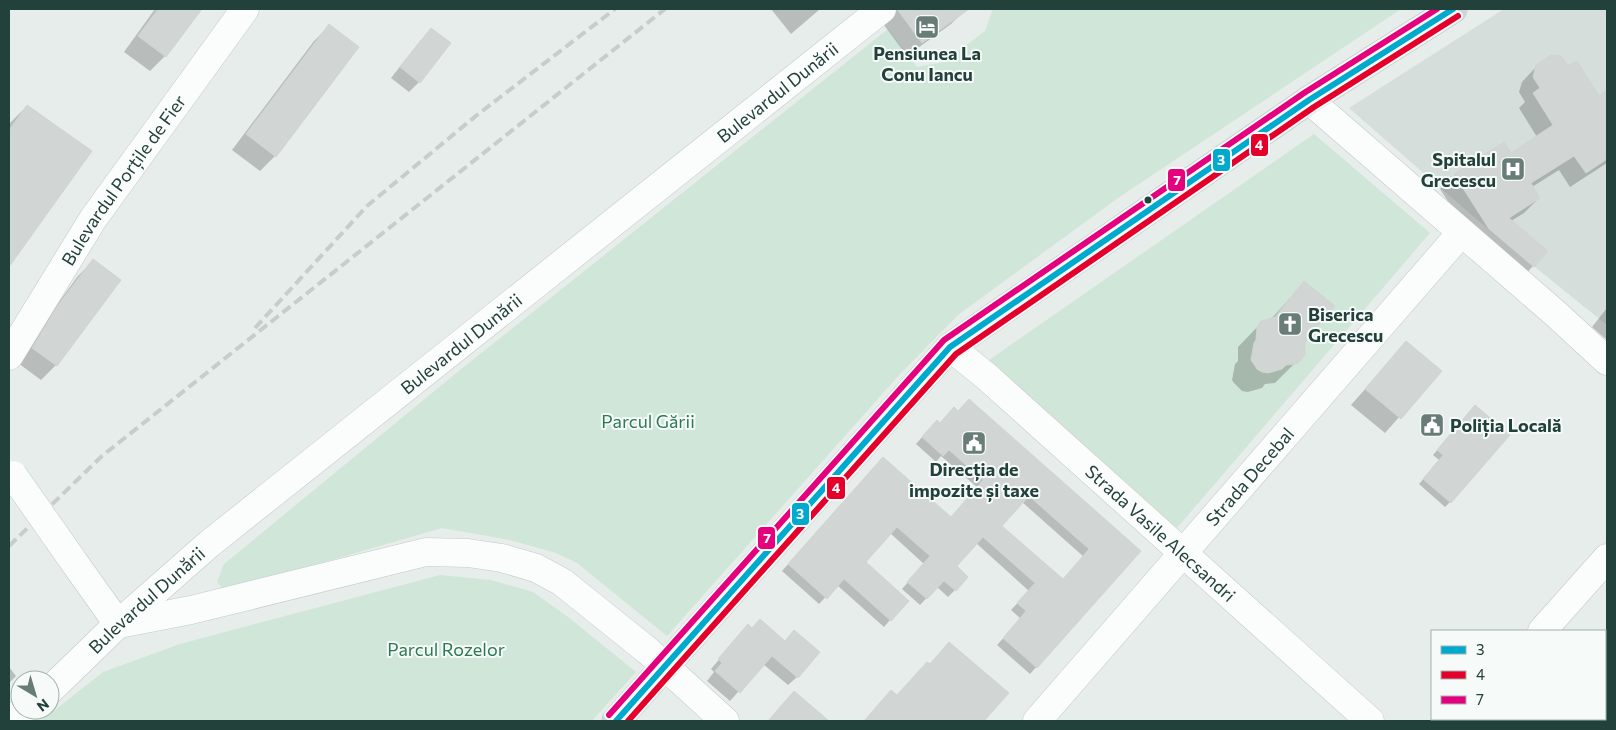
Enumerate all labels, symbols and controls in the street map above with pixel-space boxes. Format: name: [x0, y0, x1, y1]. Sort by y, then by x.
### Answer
hotel icon: Pensiunea La Conu Iancu: [914, 14, 940, 40]
street label: Bulevardul Dunării: [712, 37, 842, 147]
place label: Pensiunea La Conu Iancu: [873, 42, 981, 85]
street label: Bulevardul Porțile de Fier: [56, 90, 190, 269]
line badge: 4: [1250, 133, 1269, 157]
text: 4: [1255, 136, 1264, 153]
line badge: 3: [1212, 148, 1231, 172]
place label: Spitalul Grecescu: [1421, 148, 1496, 191]
text: 3: [1217, 151, 1225, 168]
hospital icon: Spitalul Grecescu: [1500, 156, 1526, 182]
line badge: 7: [1167, 168, 1186, 192]
text: 7: [1173, 171, 1181, 188]
unlabelled marker: [1143, 195, 1153, 205]
street label: Bulevardul Dunării: [396, 289, 526, 399]
place label: Biserica Grecescu: [1308, 303, 1383, 346]
church icon: Biserica Grecescu: [1277, 311, 1303, 337]
park label: Parcul Gării: [601, 410, 695, 432]
public building icon: Poliția Locală: [1419, 412, 1445, 438]
place label: Poliția Locală: [1450, 414, 1561, 437]
street label: Strada Decebal: [1201, 423, 1298, 530]
public building icon: Direcția de impozite și taxe: [961, 430, 987, 456]
place label: Direcția de impozite și taxe: [909, 458, 1039, 502]
street label: Strada Vasile Alecsandri: [1081, 460, 1240, 606]
line badge: 4: [826, 476, 846, 500]
text: 4: [832, 479, 841, 496]
line badge: 3: [791, 502, 810, 526]
text: 3: [796, 505, 804, 522]
line badge: 7: [757, 526, 776, 550]
text: 7: [763, 529, 771, 546]
street label: Bulevardul Dunării: [84, 542, 209, 658]
legend: [1431, 630, 1606, 720]
park label: Parcul Rozelor: [387, 638, 505, 660]
text: 3: [1476, 640, 1485, 658]
text: 4: [1476, 665, 1485, 683]
north arrow: [10, 670, 60, 720]
text: 7: [1476, 690, 1484, 708]
text: N: [34, 696, 53, 716]

